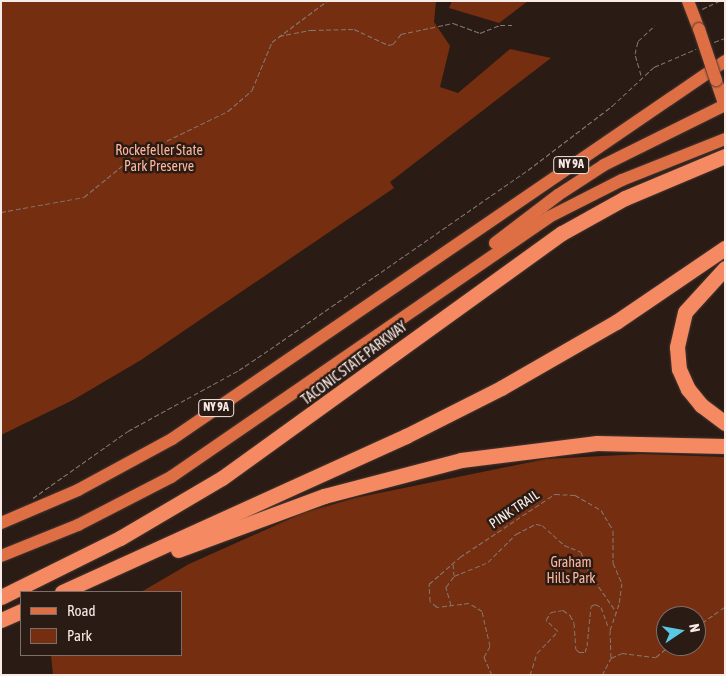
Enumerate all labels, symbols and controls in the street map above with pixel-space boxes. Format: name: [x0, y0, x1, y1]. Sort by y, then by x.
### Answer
park label: Rockefeller State Park Preserve: [115, 142, 203, 174]
road number: NY 9A: [552, 156, 590, 174]
street label: TACONIC STATE PARKWAY: [298, 318, 410, 408]
road number: NY 9A: [197, 398, 235, 418]
street label: PINK TRAIL: [486, 486, 542, 532]
park label: Graham Hills Park: [546, 554, 596, 586]
legend: [20, 591, 182, 656]
text: Road: [67, 602, 96, 619]
north arrow: [656, 606, 706, 656]
text: N: [686, 622, 703, 634]
text: Park: [67, 627, 92, 644]

